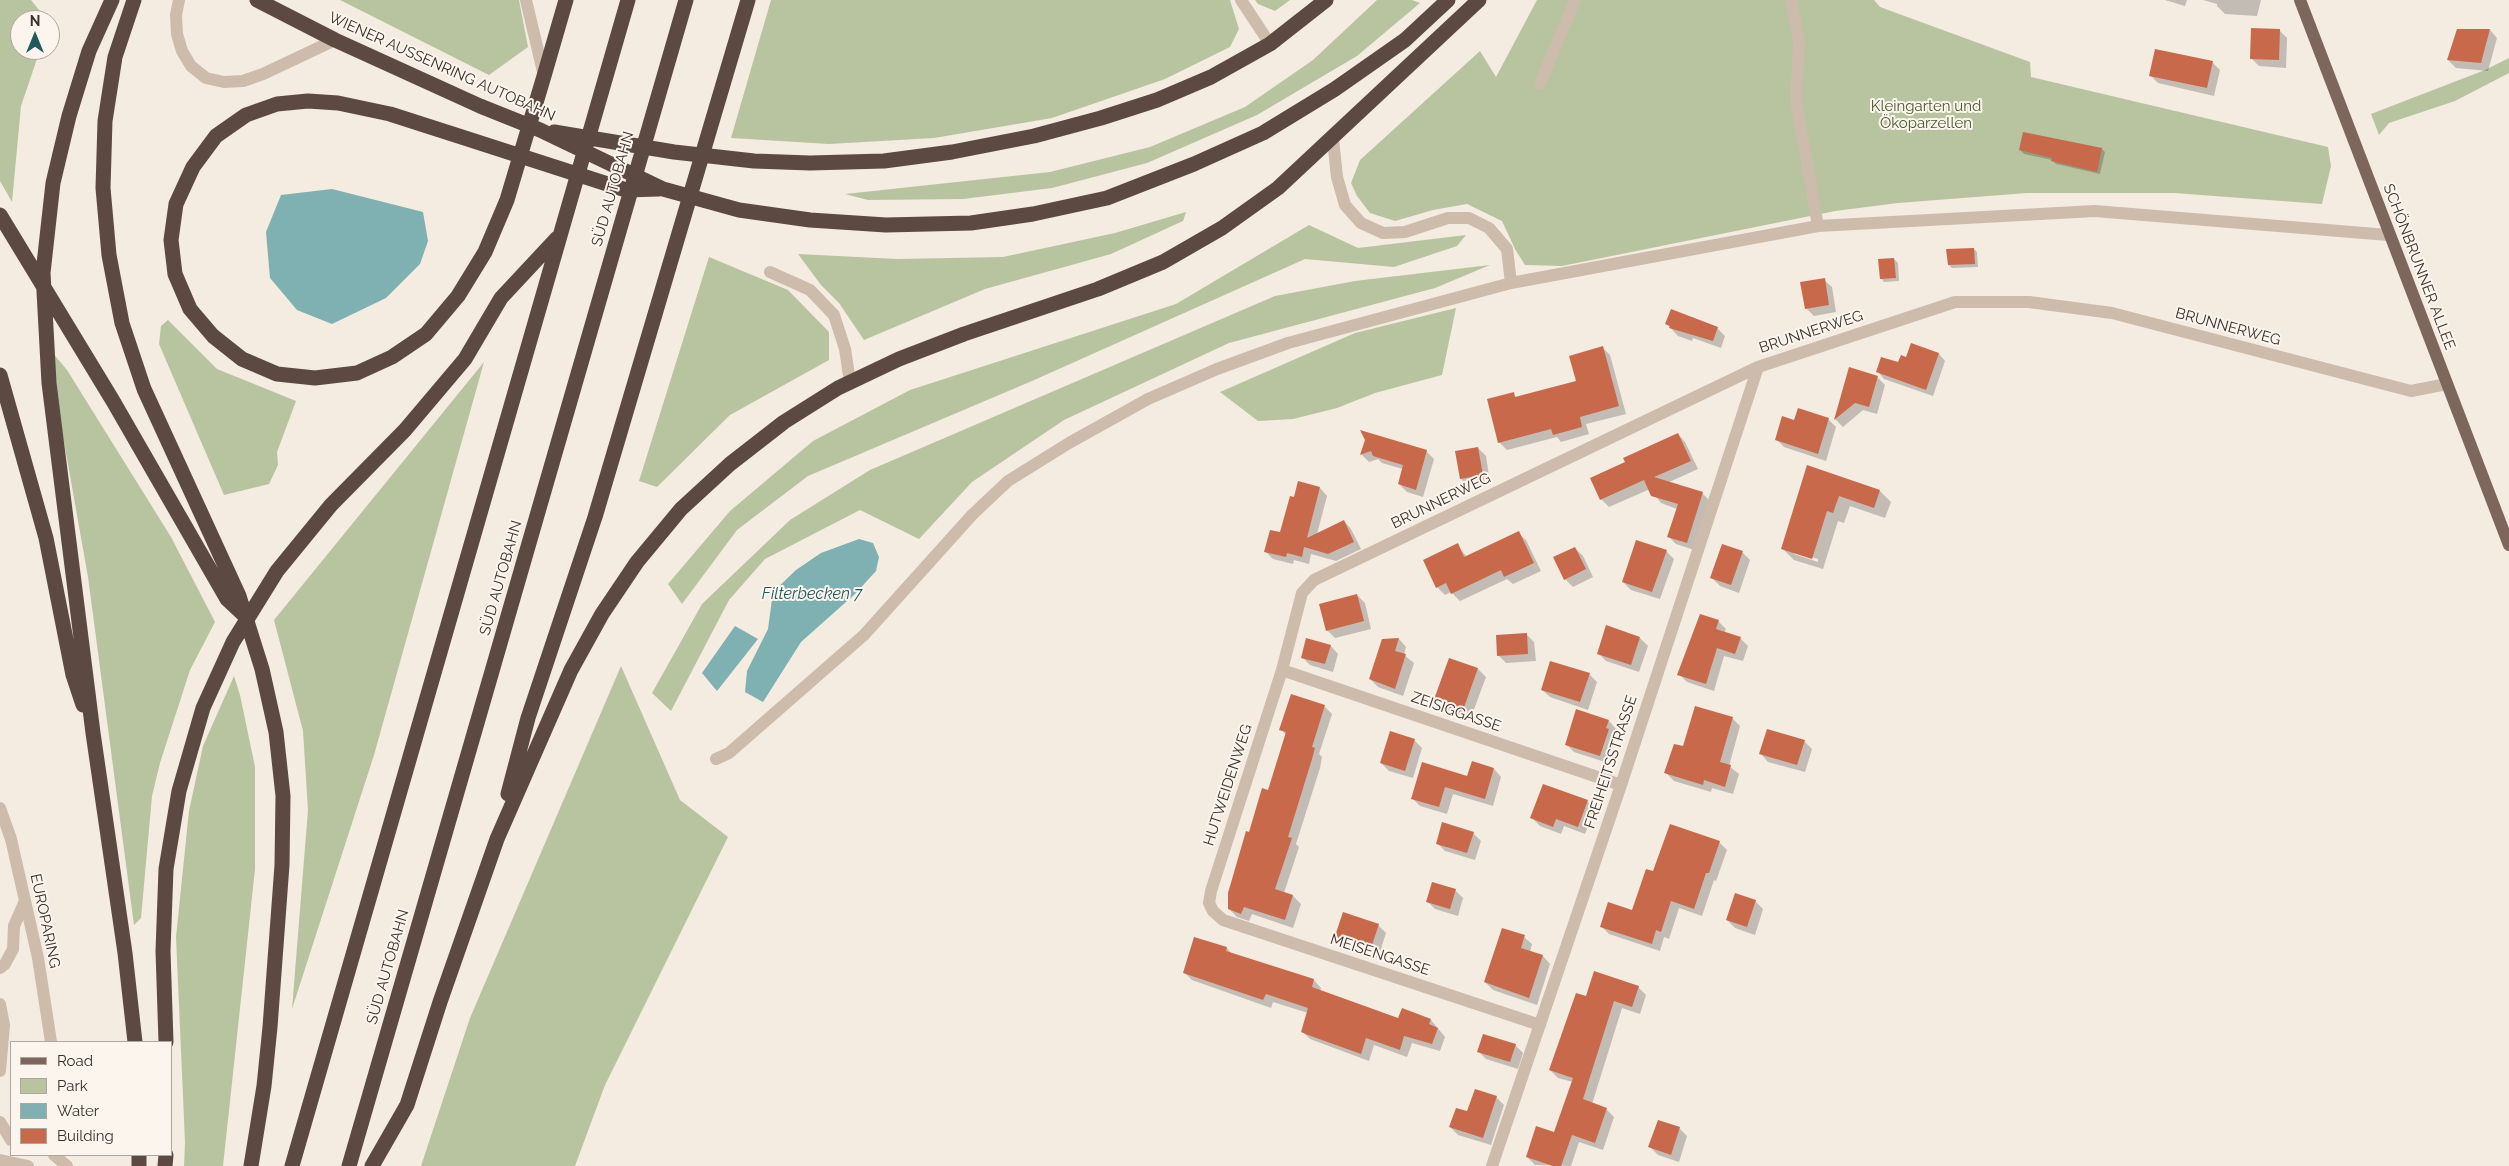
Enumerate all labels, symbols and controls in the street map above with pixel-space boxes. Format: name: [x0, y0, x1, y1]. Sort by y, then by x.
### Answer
street label: WIENER AUSSENRING AUTOBAHN: [326, 9, 558, 125]
north arrow: [10, 10, 60, 60]
text: N: [30, 13, 40, 29]
park label: Kleingarten und Ökoparzellen: [1871, 97, 1981, 132]
street label: SÜD AUTOBAHN: [588, 130, 638, 248]
street label: SCHÖNBRUNNER ALLEE: [2379, 182, 2459, 352]
street label: BRUNNERWEG: [2173, 304, 2283, 350]
street label: BRUNNERWEG: [1757, 307, 1865, 357]
street label: BRUNNERWEG: [1388, 469, 1494, 533]
street label: SÜD AUTOBAHN: [476, 519, 526, 637]
water label: Filterbecken 7: [762, 584, 862, 604]
street label: ZEISIGGASSE: [1409, 688, 1503, 736]
street label: FREIHEITSSTRASSE: [1581, 693, 1641, 831]
street label: HUTWEIDENWEG: [1200, 722, 1256, 848]
street label: EUROPARING: [26, 872, 64, 970]
street label: SÜD AUTOBAHN: [363, 908, 413, 1026]
street label: MEISENGASSE: [1328, 930, 1432, 980]
legend: [10, 1041, 172, 1156]
text: Road: [57, 1052, 93, 1070]
text: Park: [57, 1077, 88, 1095]
text: Water: [57, 1102, 99, 1120]
text: Building: [57, 1127, 114, 1145]

